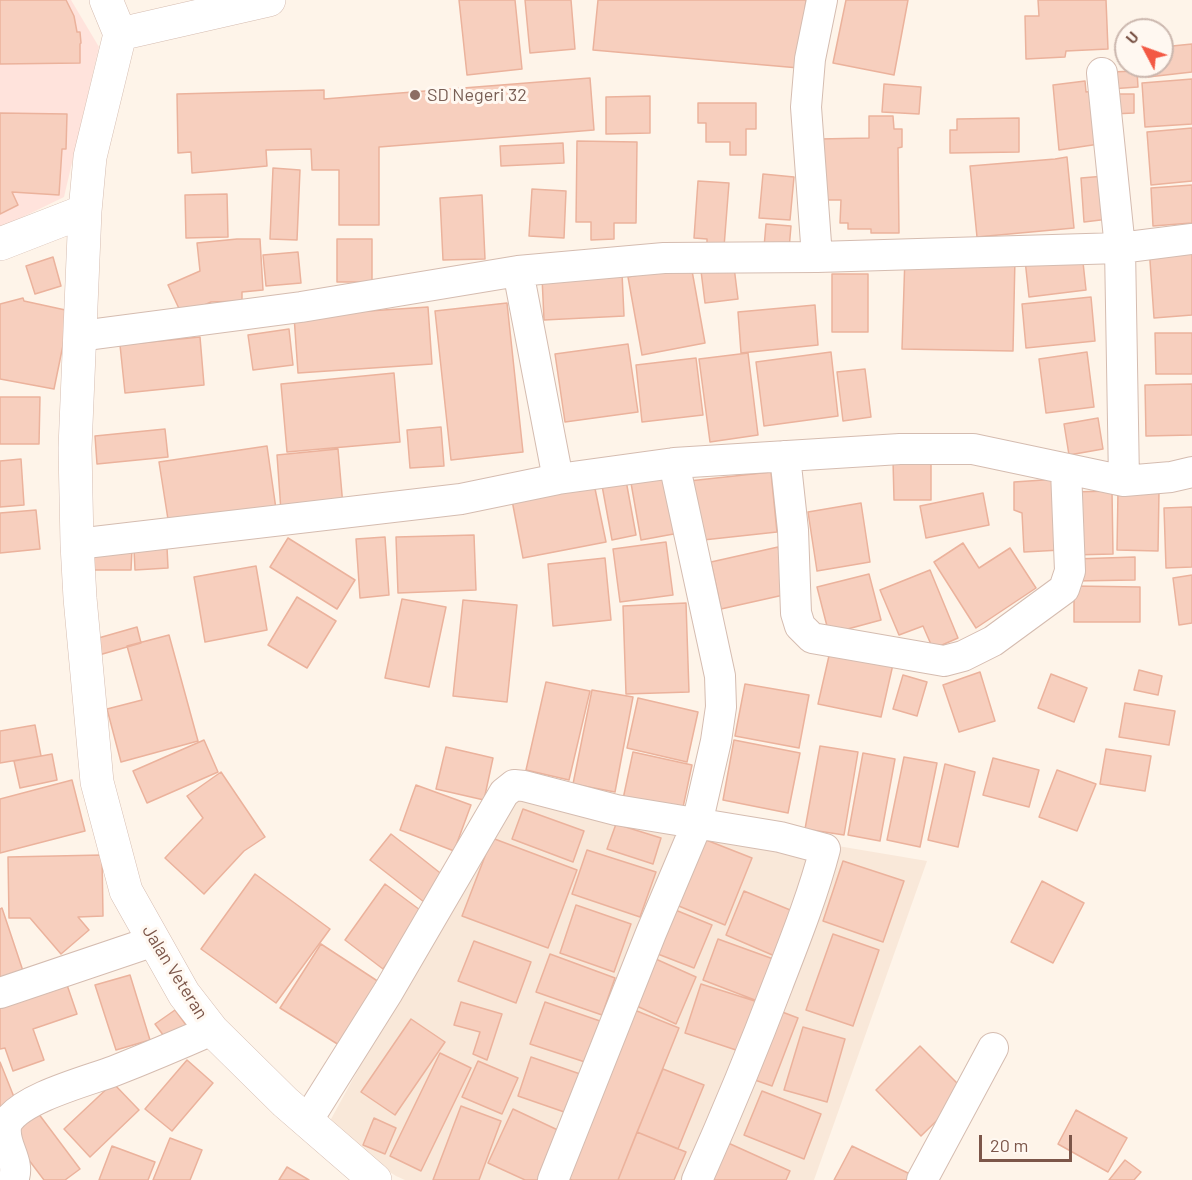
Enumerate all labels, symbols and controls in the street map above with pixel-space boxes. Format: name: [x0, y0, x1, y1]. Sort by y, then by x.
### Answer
north arrow: [1114, 18, 1174, 78]
text: U: [1121, 27, 1142, 47]
place label: SD Negeri 32: [427, 84, 527, 106]
marker: SD Negeri 32: [408, 88, 422, 102]
street label: Jalan Veteran: [138, 921, 212, 1023]
scale bar: [982, 1123, 1075, 1161]
text: 20 m: [990, 1134, 1028, 1156]

